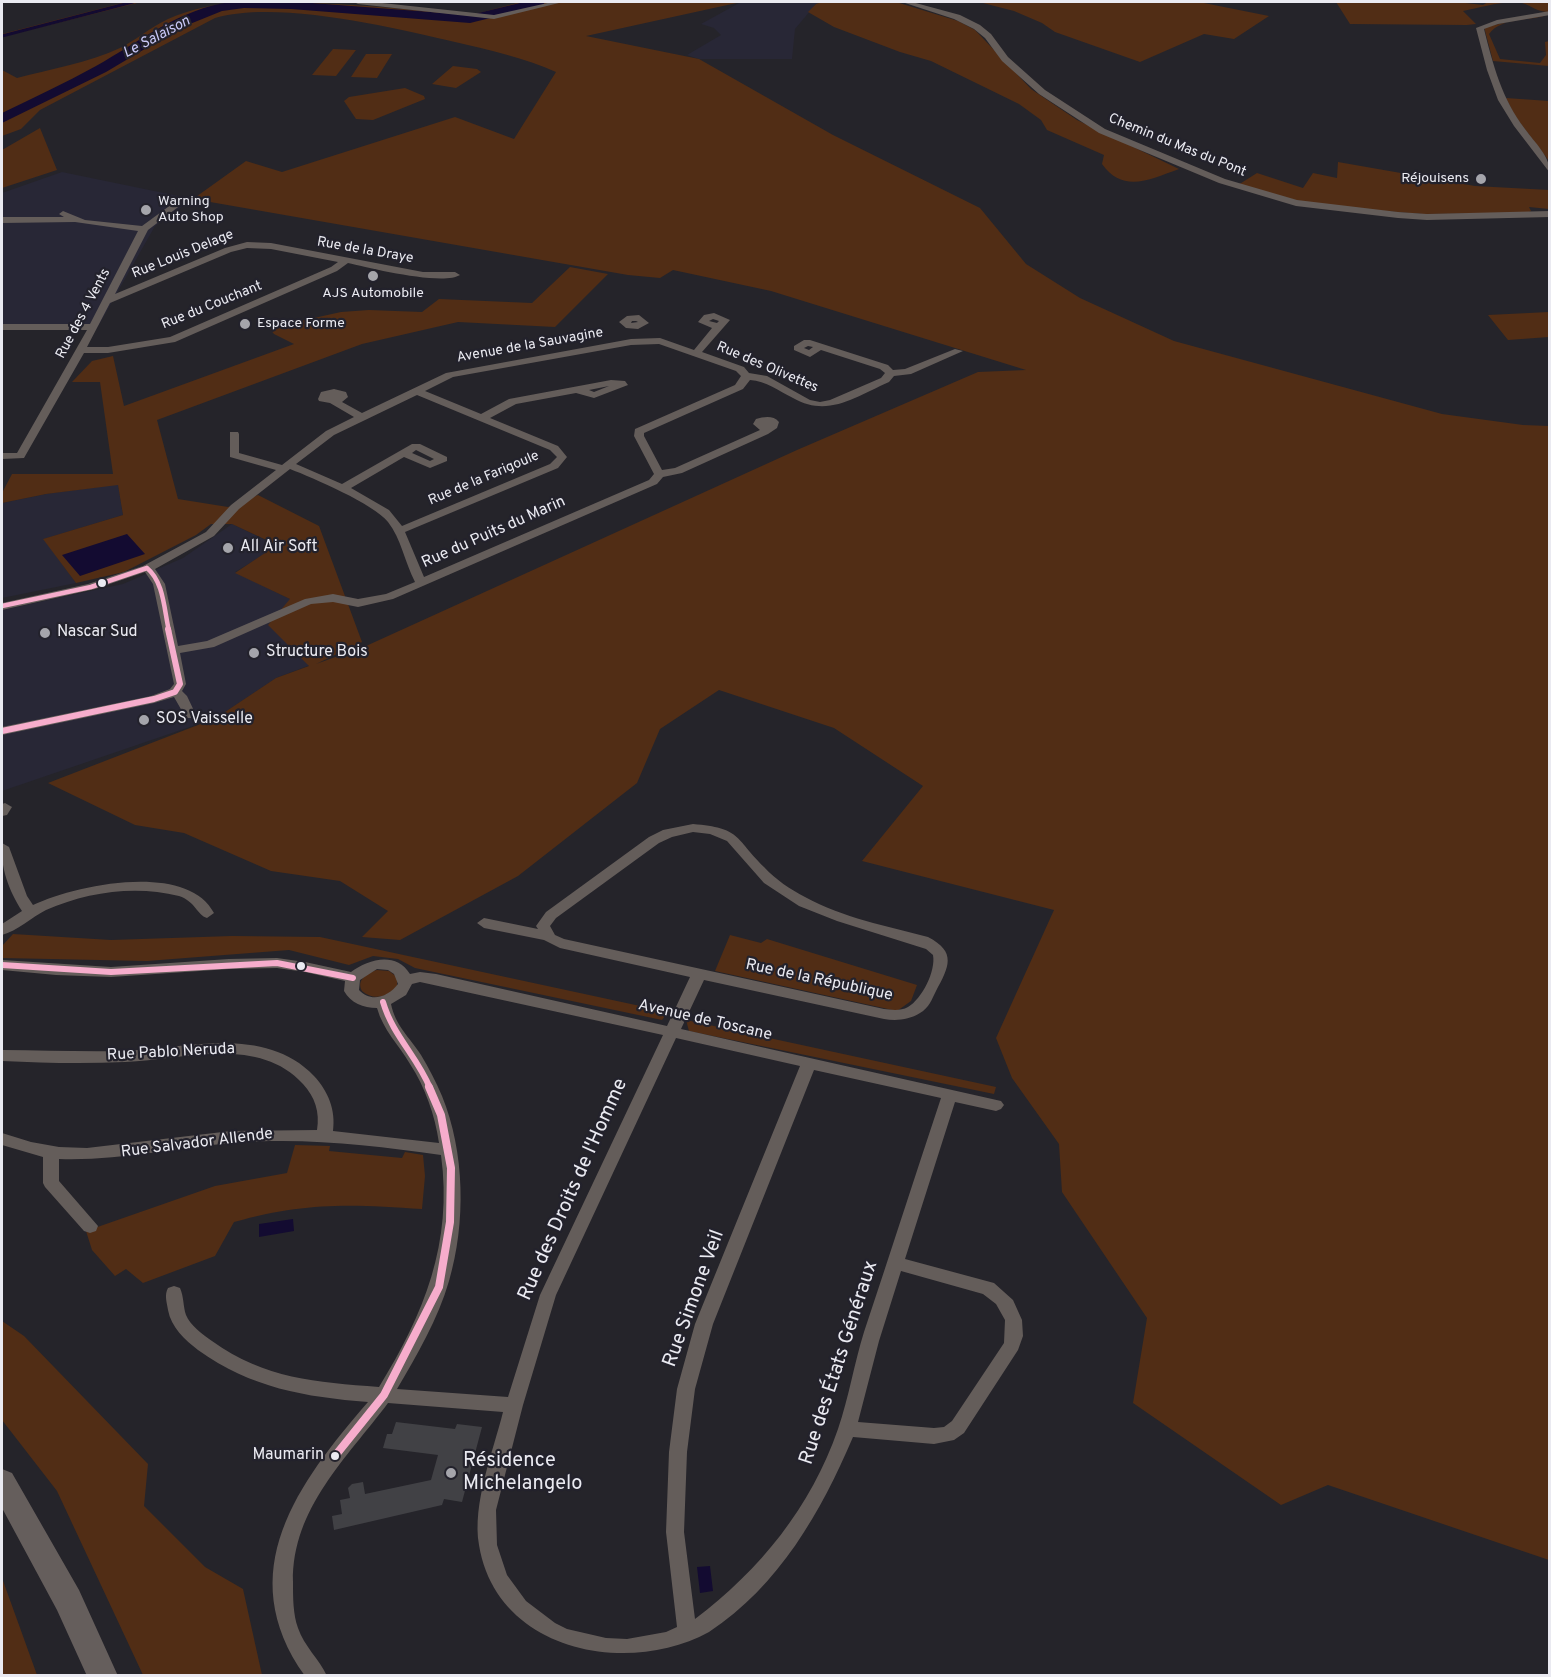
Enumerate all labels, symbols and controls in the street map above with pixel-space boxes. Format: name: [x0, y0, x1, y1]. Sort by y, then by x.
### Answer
water label: Le Salaison: [120, 13, 194, 63]
street label: Chemin du Mas du Pont: [1106, 111, 1248, 181]
place label: Réjouisens: [1401, 171, 1469, 187]
marker: Réjouisens: [1474, 172, 1488, 186]
place label: Warning Auto Shop: [158, 194, 224, 226]
marker: Warning Auto Shop: [139, 203, 153, 217]
street label: Rue Louis Delage: [130, 227, 236, 283]
street label: Rue de la Draye: [315, 234, 415, 268]
street label: Rue des 4 Vents: [53, 266, 115, 362]
marker: AJS Automobile: [366, 269, 380, 283]
street label: Rue du Couchant: [159, 278, 265, 334]
place label: AJS Automobile: [322, 286, 424, 302]
place label: Espace Forme: [257, 316, 345, 332]
marker: Espace Forme: [238, 317, 252, 331]
street label: Avenue de la Sauvagine: [455, 325, 605, 367]
street label: Rue des Olivettes: [714, 339, 820, 397]
street label: Rue de la Farigoule: [426, 448, 542, 510]
street label: Rue du Puits du Marin: [419, 493, 569, 573]
place label: All Air Soft: [240, 538, 318, 558]
marker: All Air Soft: [221, 541, 235, 555]
unlabelled marker: [96, 577, 108, 589]
place label: Nascar Sud: [57, 623, 138, 643]
marker: Nascar Sud: [38, 626, 52, 640]
place label: Structure Bois: [266, 643, 368, 663]
marker: Structure Bois: [247, 646, 261, 660]
place label: SOS Vaisselle: [156, 710, 253, 730]
marker: SOS Vaisselle: [137, 713, 151, 727]
street label: Rue de la République: [744, 956, 894, 1006]
unlabelled marker: [295, 960, 307, 972]
street label: Avenue de Toscane: [636, 996, 774, 1046]
street label: Rue Pablo Neruda: [106, 1040, 236, 1066]
street label: Rue des Droits de l'Homme: [514, 1075, 634, 1305]
street label: Rue Salvador Allende: [120, 1125, 274, 1163]
street label: Rue Simone Veil: [659, 1227, 731, 1371]
street label: Rue des États Généraux: [796, 1258, 884, 1468]
place label: Maumarin: [253, 1446, 324, 1466]
marker: Maumarin: [329, 1450, 341, 1462]
place label: Résidence Michelangelo: [463, 1450, 582, 1497]
marker: Résidence Michelangelo: [444, 1466, 458, 1480]

